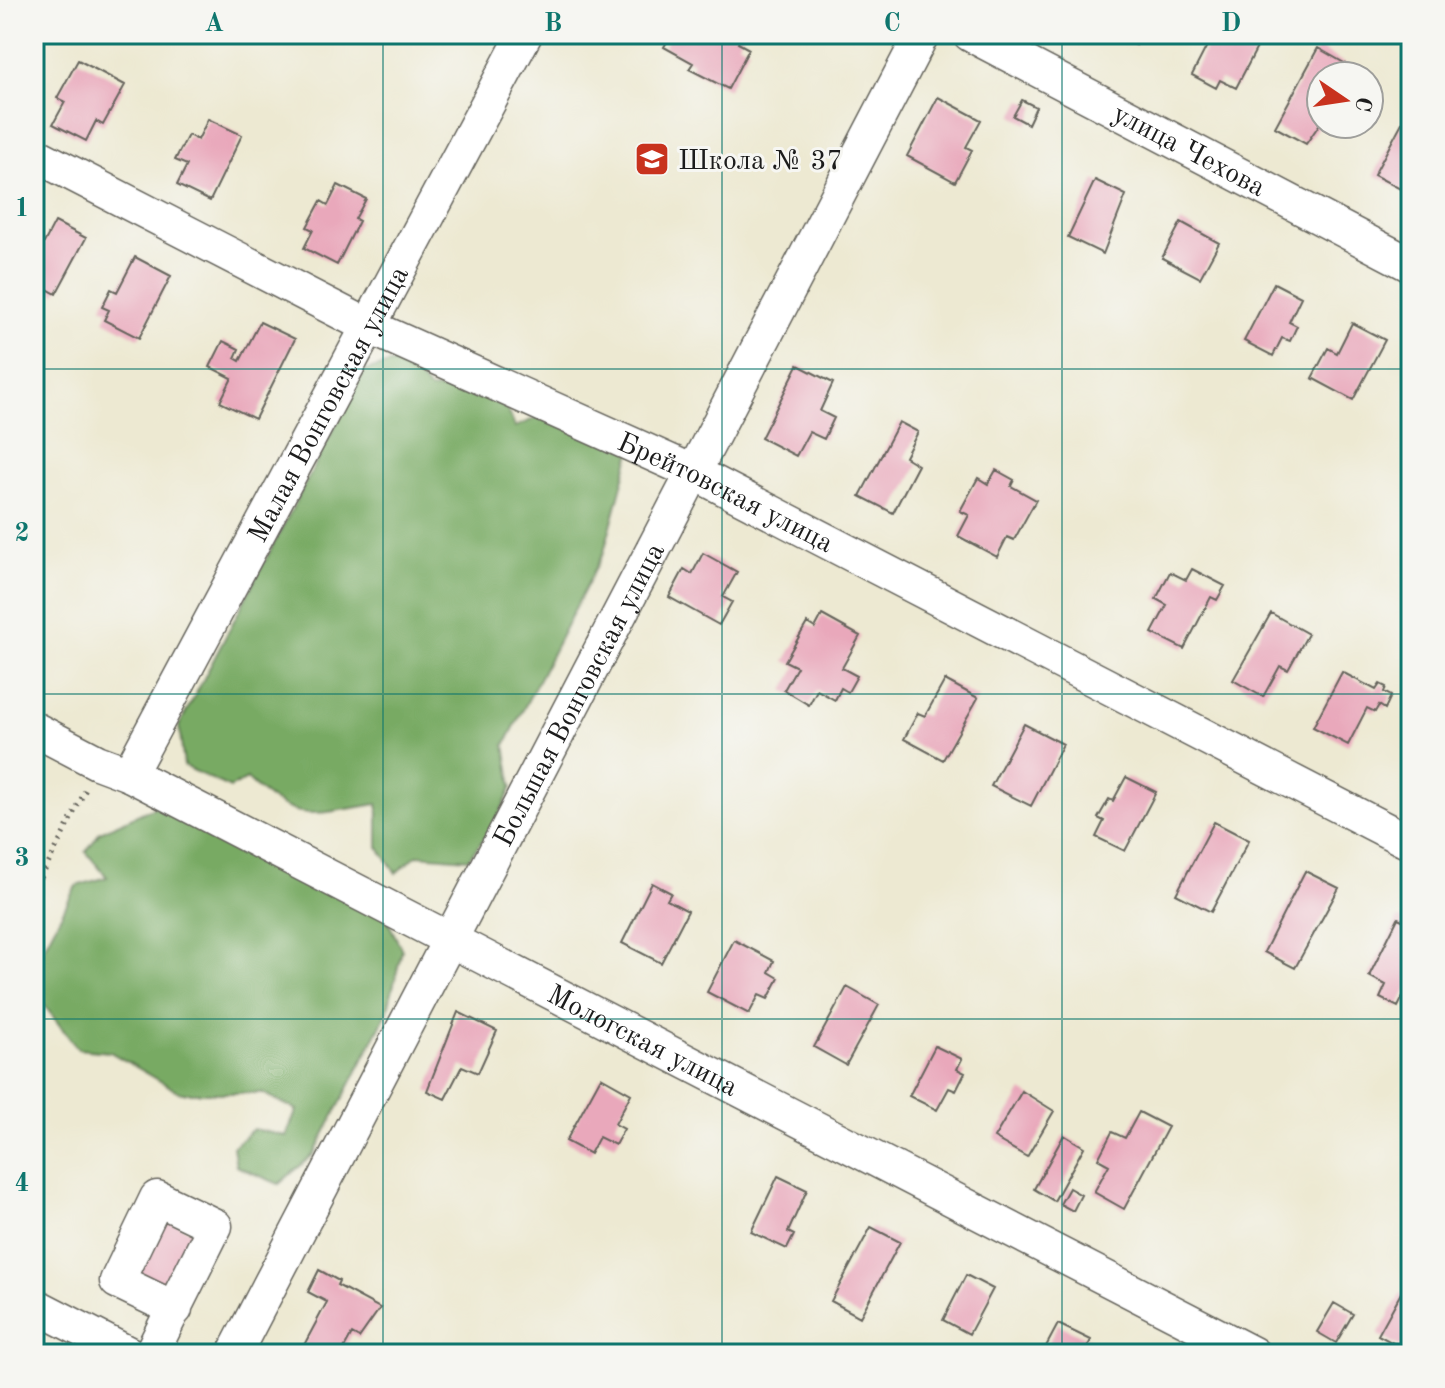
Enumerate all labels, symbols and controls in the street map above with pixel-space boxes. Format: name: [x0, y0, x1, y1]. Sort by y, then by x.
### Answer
text: A: [204, 11, 224, 37]
text: B: [544, 11, 562, 37]
text: C: [883, 11, 901, 37]
text: D: [1221, 11, 1241, 37]
north arrow: [1305, 60, 1385, 140]
text: С: [1350, 94, 1375, 114]
street label: улица Чехова: [1107, 100, 1269, 203]
school or university icon: Школа № 37: [633, 140, 671, 178]
place label: Школа № 37: [678, 148, 843, 176]
text: 1: [14, 196, 30, 222]
street label: Малая Вонговская улица: [245, 262, 415, 548]
street label: Брейтовская улица: [613, 429, 837, 559]
text: 2: [14, 521, 30, 547]
street label: Большая Вонговская улица: [490, 539, 671, 852]
text: 3: [14, 846, 30, 872]
street label: Мологская улица: [542, 981, 742, 1103]
text: 4: [14, 1171, 30, 1197]

